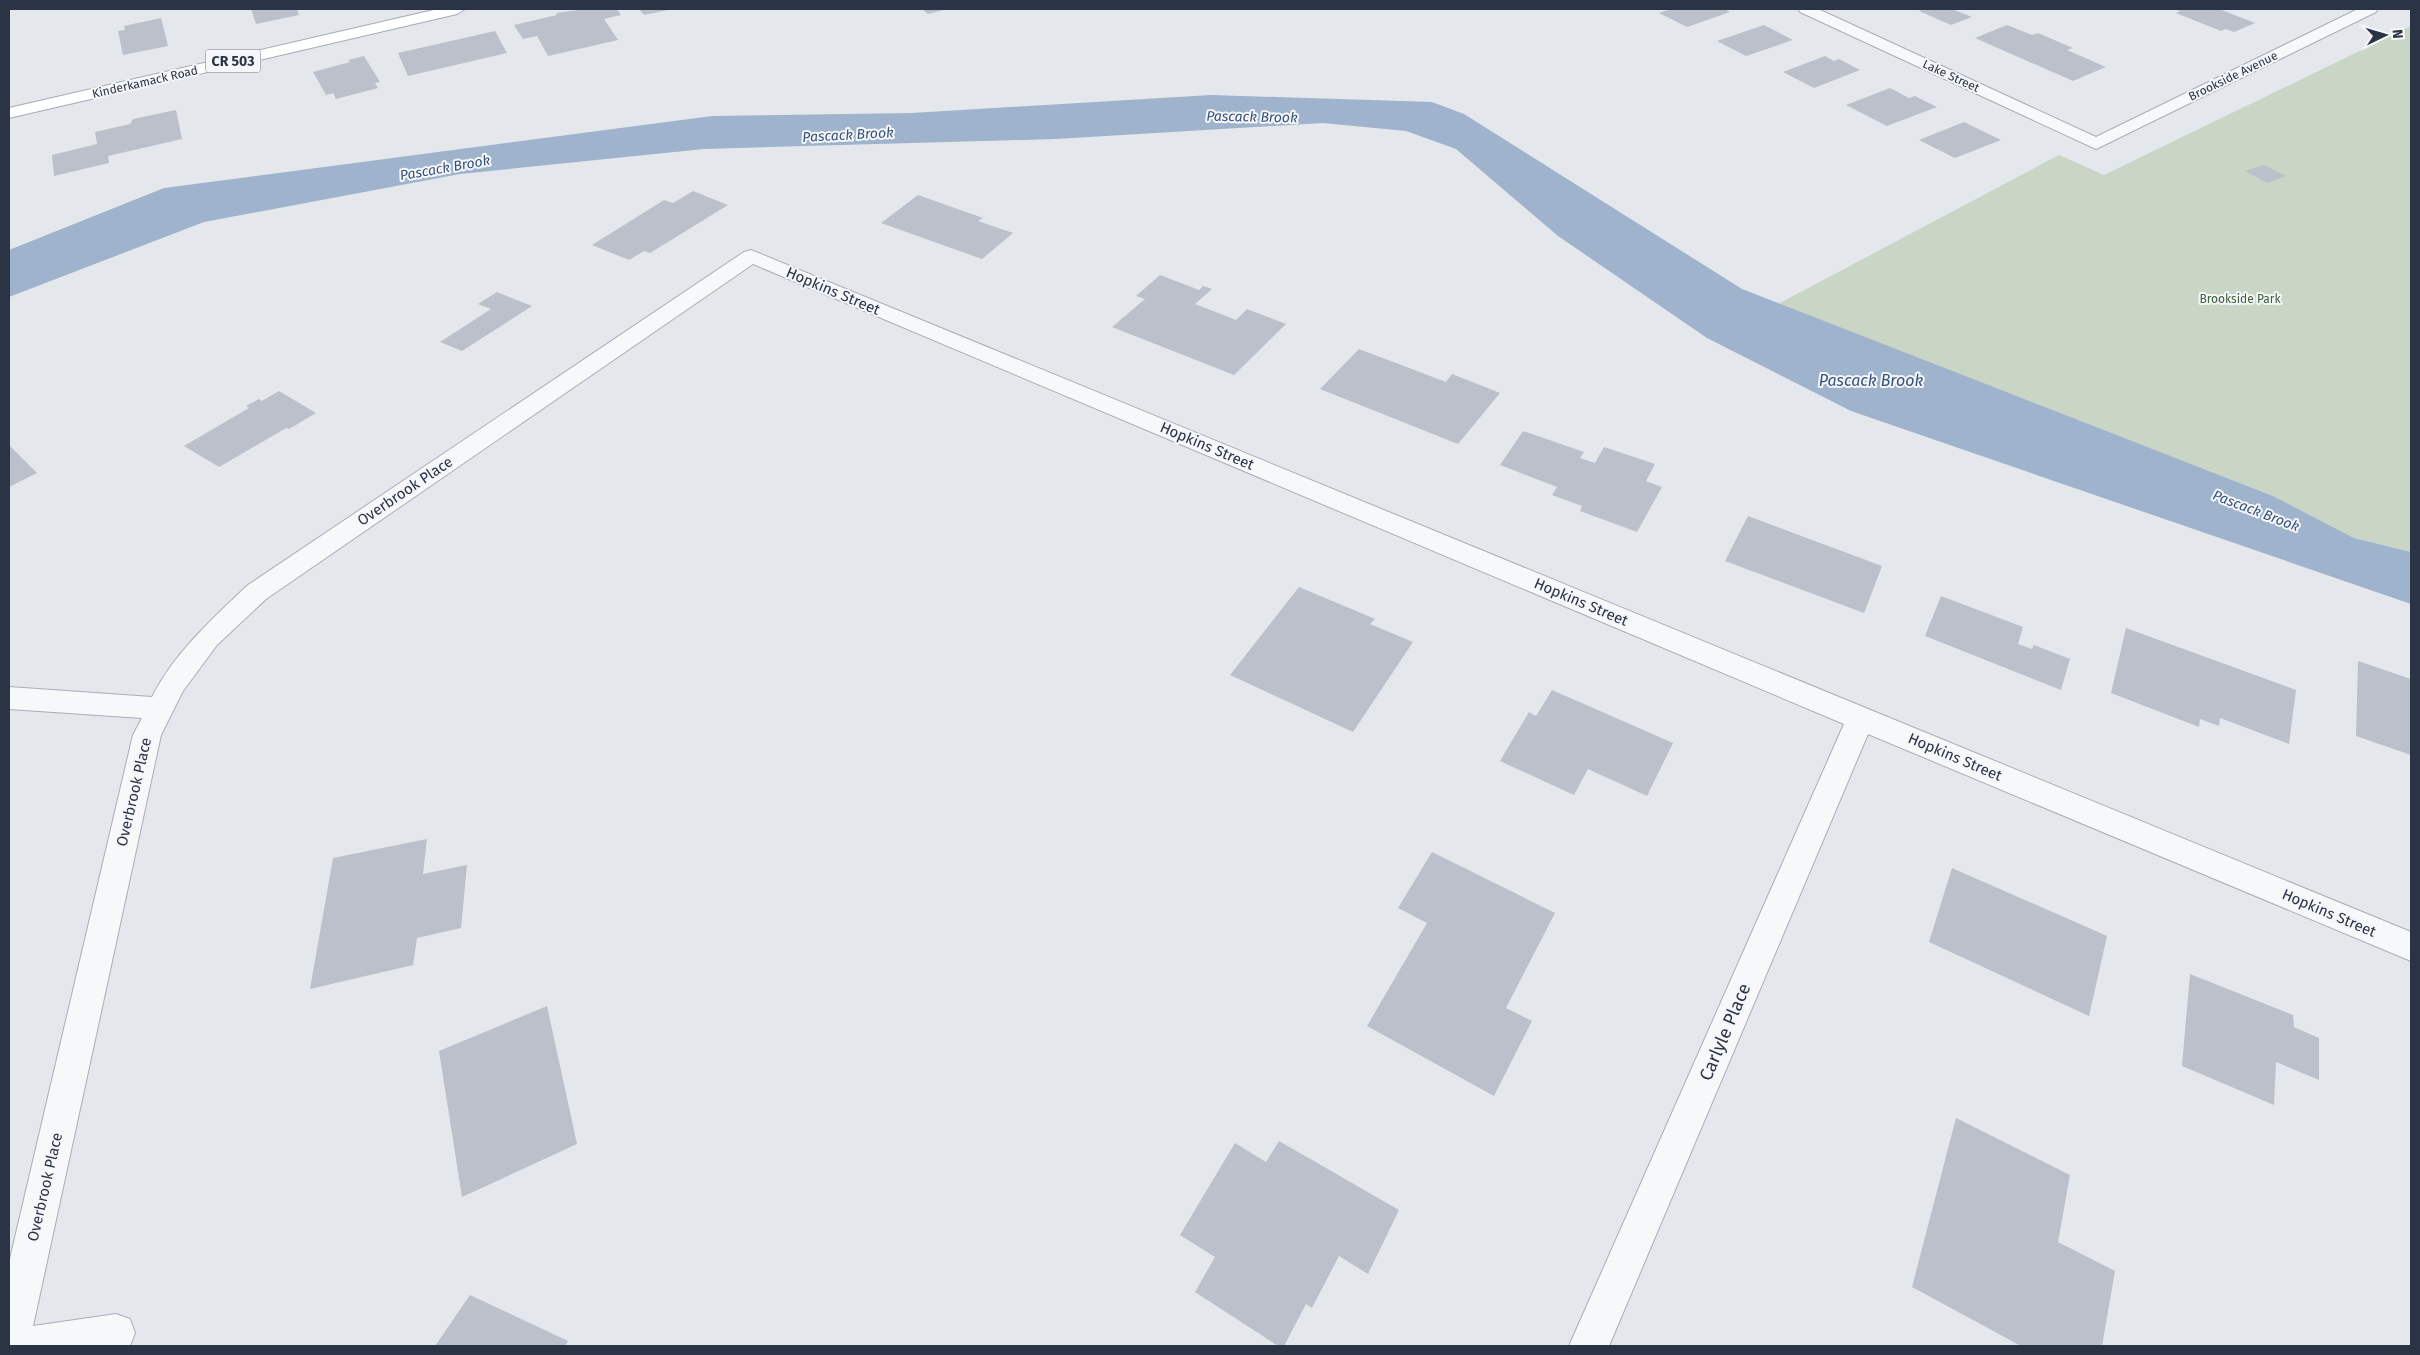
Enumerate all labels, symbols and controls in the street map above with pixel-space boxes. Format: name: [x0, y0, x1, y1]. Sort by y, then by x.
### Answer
north arrow: [2360, 10, 2410, 60]
text: N: [2389, 29, 2406, 39]
street label: Brookside Avenue: [2186, 48, 2280, 104]
road number: CR 503: [206, 49, 260, 72]
street label: Lake Street: [1921, 57, 1982, 95]
street label: Kinderkamack Road: [91, 63, 199, 101]
water label: Pascack Brook: [1206, 108, 1298, 126]
water label: Pascack Brook: [802, 124, 894, 146]
water label: Pascack Brook: [399, 152, 492, 184]
street label: Hopkins Street: [783, 263, 883, 319]
park label: Brookside Park: [2199, 292, 2281, 306]
water label: Pascack Brook: [1819, 371, 1923, 390]
street label: Hopkins Street: [1157, 418, 1257, 474]
street label: Overbrook Place: [354, 452, 456, 530]
water label: Pascack Brook: [2210, 487, 2302, 535]
street label: Hopkins Street: [1531, 574, 1631, 630]
street label: Hopkins Street: [1905, 729, 2005, 785]
street label: Overbrook Place: [113, 736, 155, 848]
street label: Hopkins Street: [2279, 885, 2379, 941]
street label: Carlyle Place: [1695, 980, 1755, 1084]
street label: Overbrook Place: [24, 1131, 66, 1243]

